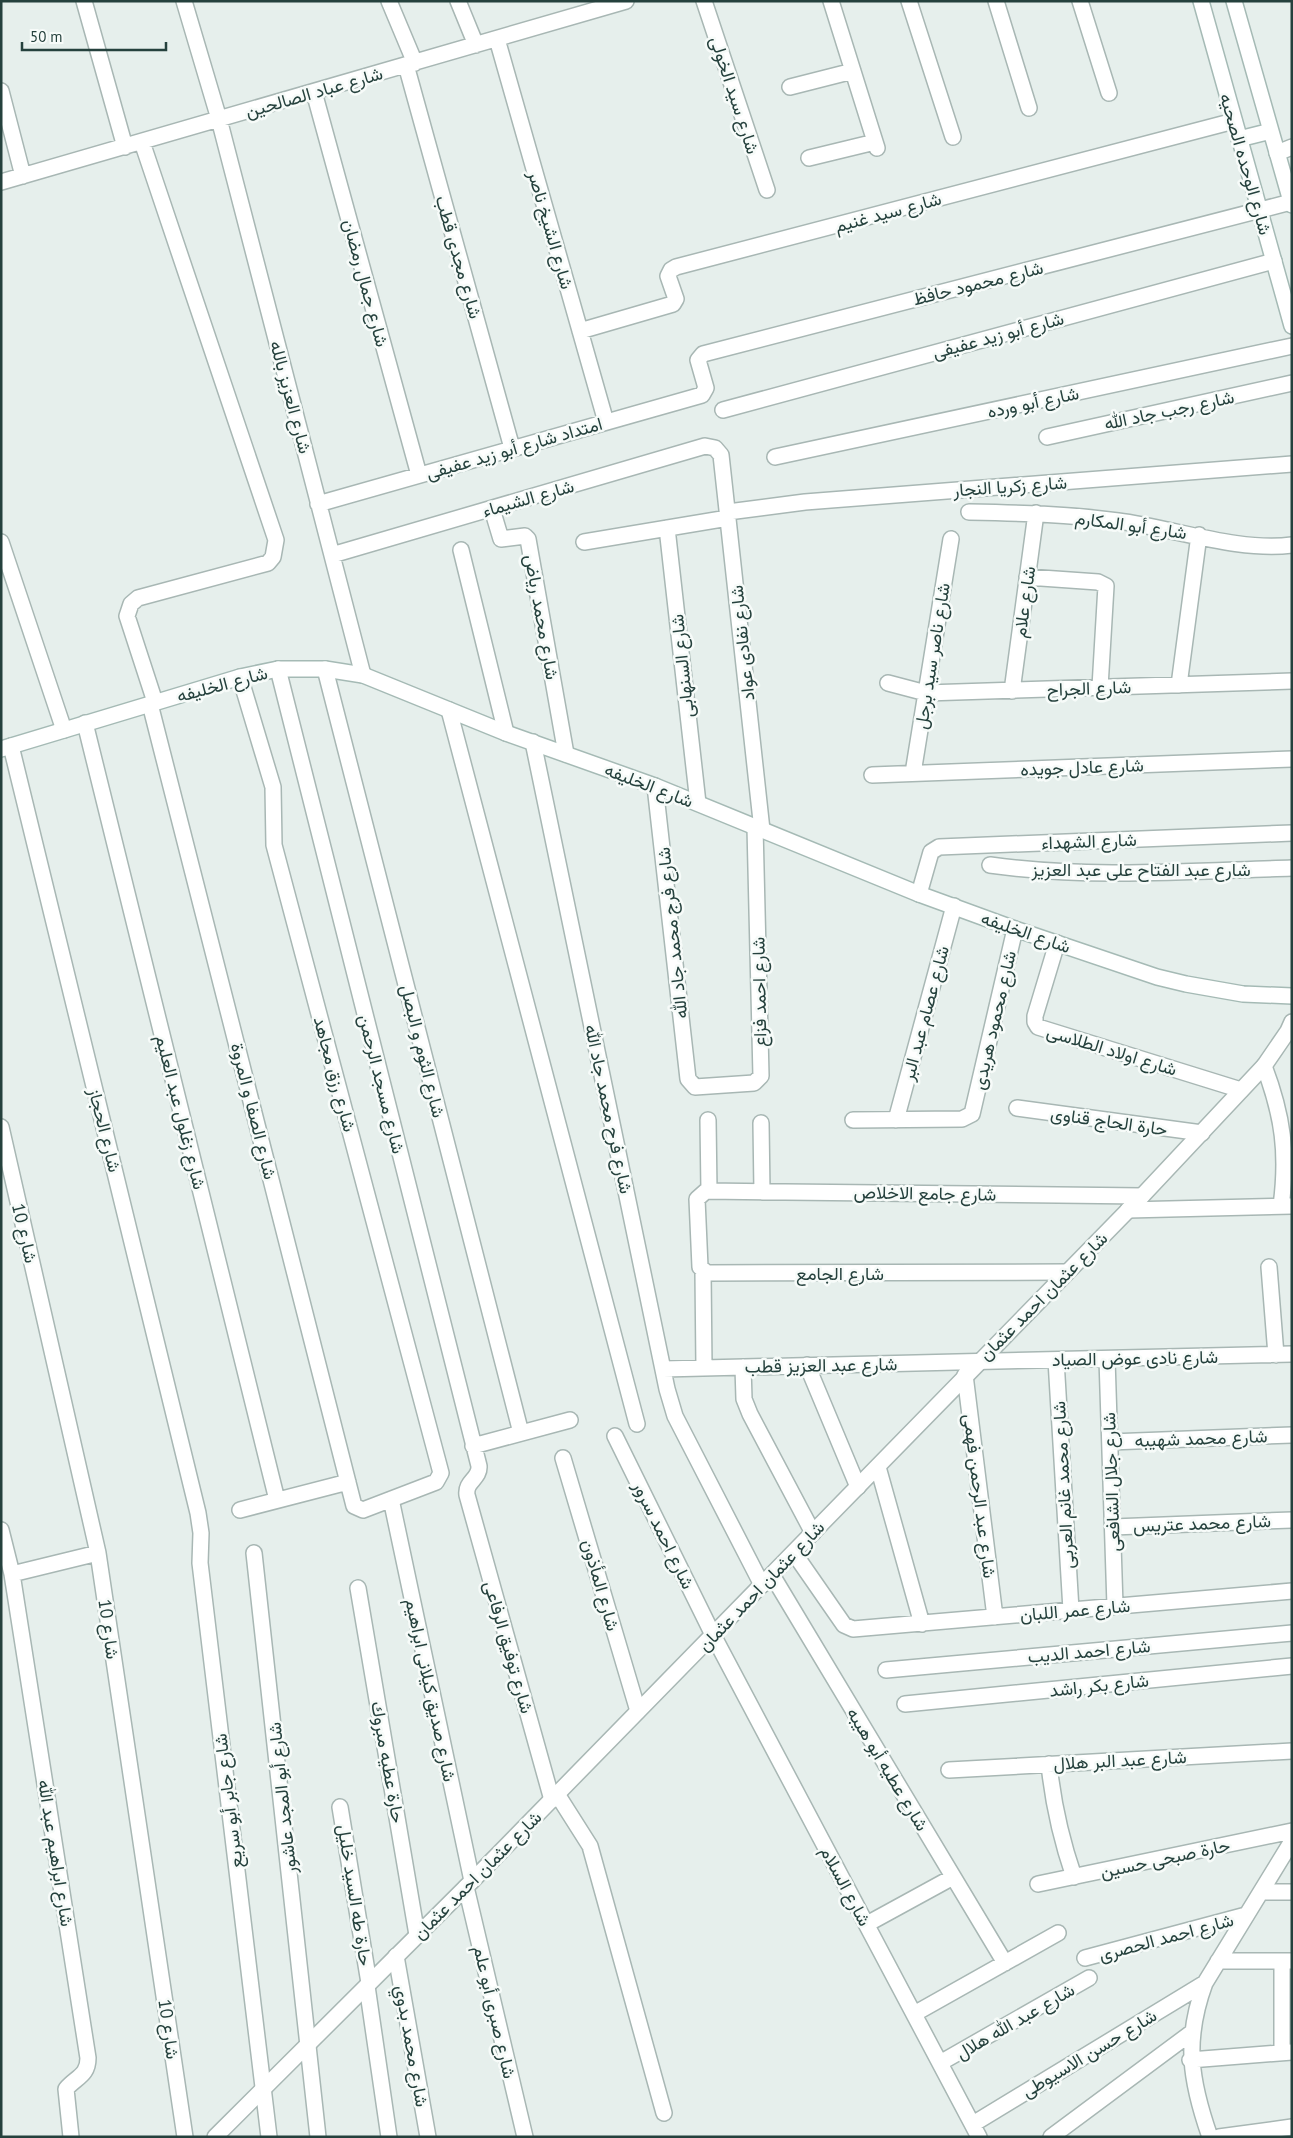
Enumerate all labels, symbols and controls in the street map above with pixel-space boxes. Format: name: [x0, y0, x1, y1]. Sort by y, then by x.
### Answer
scale bar: [22, 20, 166, 52]
text: 50 m: [30, 27, 63, 46]
street label: شارع سيد الخولى: [704, 33, 765, 157]
street label: شارع عباد الصالحين: [243, 61, 386, 124]
street label: شارع الوحده الصحيه: [1214, 91, 1277, 238]
street label: شارع الشيخ ناصر: [522, 167, 579, 292]
street label: شارع سيد غنيم: [832, 187, 944, 238]
street label: شارع مجدى قطب: [429, 193, 488, 322]
street label: شارع جمال رمضان: [337, 217, 394, 350]
street label: شارع محمود حافظ: [911, 256, 1046, 311]
street label: شارع أبو زيد عفيفى: [930, 306, 1066, 365]
street label: شارع العزيز بالله: [264, 338, 317, 456]
street label: شارع أبو ورده: [985, 381, 1081, 424]
street label: شارع رجب جاد الله: [1102, 385, 1236, 436]
street label: امتداد شارع أبو زيد عفيفى: [423, 412, 605, 485]
street label: شارع زكريا النجار: [951, 471, 1068, 503]
street label: شارع الشيماء: [479, 474, 577, 523]
street label: شارع أبو المكارم: [1074, 506, 1188, 545]
street label: شارع محمد رياض: [519, 553, 564, 681]
street label: شارع علام: [1008, 565, 1041, 639]
street label: شارع ناصر سيد برجل: [909, 581, 956, 731]
street label: شارع نفادى عواد: [724, 584, 760, 702]
street label: شارع السنهابى: [665, 613, 700, 719]
street label: شارع الخليفه: [174, 661, 270, 708]
street label: شارع الجراح: [1046, 675, 1132, 702]
street label: شارع عادل جويده: [1020, 753, 1144, 782]
street label: شارع الخليفه: [601, 758, 697, 813]
street label: شارع الشهداء: [1041, 828, 1137, 855]
street label: شارع فرج محمد جاد الله: [652, 846, 693, 1020]
street label: شارع عبد الفتاح على عبد العزيز: [1030, 858, 1251, 882]
street label: شارع الخليفه: [978, 906, 1074, 959]
street label: شارع احمد فزاع: [747, 937, 772, 1047]
street label: شارع عصام عبد البر: [896, 943, 955, 1084]
street label: شارع محمود هريدى: [967, 948, 1022, 1092]
street label: شارع الثوم و البصل: [394, 982, 451, 1120]
street label: شارع مسجد الرحمن: [353, 1012, 410, 1156]
street label: شارع رزق مجاهد: [308, 1014, 361, 1134]
street label: شارع اولاد الطلاسى: [1044, 1019, 1180, 1082]
street label: شارع فرح محمد جاد الله: [579, 1022, 638, 1196]
street label: شارع زغلول عبد العليم: [150, 1032, 211, 1192]
street label: شارع الصفا و المروة: [225, 1040, 282, 1182]
street label: شارع الحجاز: [82, 1085, 127, 1175]
street label: حارة الحاج قناوى: [1049, 1101, 1169, 1142]
street label: شارع جامع الاخلاص: [853, 1180, 997, 1207]
street label: شارع 10: [6, 1201, 43, 1265]
street label: شارع عثمان احمد عثمان: [974, 1227, 1113, 1366]
street label: شارع الجامع: [796, 1262, 884, 1286]
street label: شارع نادى عوض الصياد: [1052, 1345, 1218, 1372]
street label: شارع عبد العزيز قطب: [744, 1352, 898, 1379]
street label: شارع محمد غانم العربى: [1047, 1401, 1080, 1569]
street label: شارع عبد الرحمن فهمى: [958, 1412, 1002, 1580]
street label: شارع جلال الشافعى: [1097, 1412, 1126, 1552]
street label: شارع محمد شهيبه: [1134, 1424, 1268, 1453]
street label: شارع احمد سرور: [627, 1476, 700, 1593]
street label: شارع محمد عتريس: [1133, 1509, 1272, 1538]
street label: شارع عثمان احمد عثمان: [693, 1516, 830, 1657]
street label: شارع المأذون: [576, 1537, 625, 1634]
street label: شارع توفيق الرفاعى: [478, 1578, 539, 1716]
street label: شارع عمر اللبان: [1019, 1594, 1131, 1627]
street label: شارع صديق كيلانى ابراهيم: [399, 1596, 462, 1784]
street label: شارع 10: [92, 1597, 125, 1661]
street label: شارع احمد الديب: [1027, 1634, 1151, 1669]
street label: شارع بكر راشد: [1048, 1668, 1150, 1703]
street label: حارة عطيه مبروك: [366, 1699, 410, 1825]
street label: شارع عطيه أبو هيبه: [841, 1703, 934, 1835]
street label: شارع أبو المجد عاشور: [263, 1721, 302, 1876]
street label: شارع جابر أبو سريع: [208, 1732, 249, 1870]
street label: شارع عبد البر هلال: [1053, 1745, 1187, 1776]
street label: شارع ابراهيم عبد الله: [32, 1778, 79, 1928]
street label: شارع عثمان احمد عثمان: [408, 1806, 547, 1945]
street label: حارة طه السيد خليل: [332, 1823, 378, 1967]
street label: حارة صبحى حسين: [1098, 1833, 1232, 1883]
street label: شارع السلام: [815, 1842, 877, 1930]
street label: شارع احمد الحصرى: [1096, 1908, 1236, 1967]
street label: شارع صبرى أبو علم: [468, 1943, 521, 2081]
street label: شارع عبد الله هلال: [952, 1978, 1079, 2065]
street label: شارع محمد بدوي: [386, 1983, 434, 2109]
street label: شارع 10: [152, 1997, 185, 2061]
street label: شارع حسن الاسيوطى: [1017, 2004, 1161, 2103]

